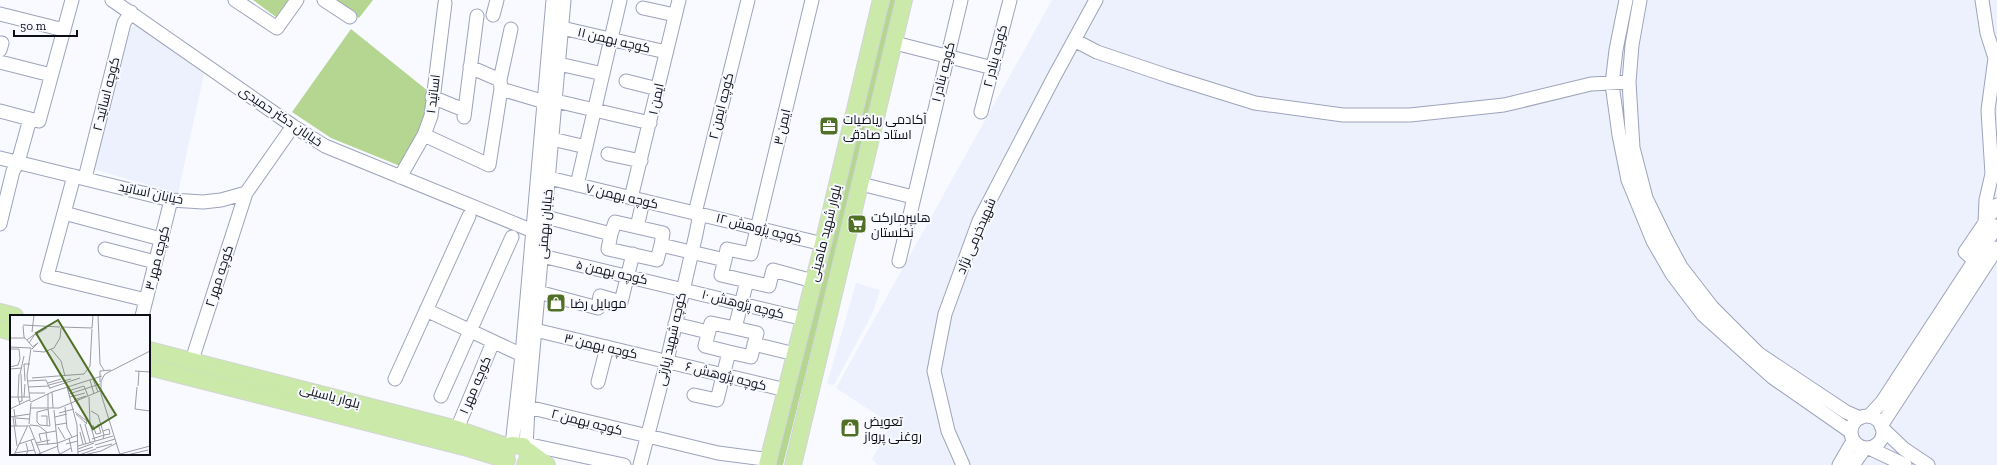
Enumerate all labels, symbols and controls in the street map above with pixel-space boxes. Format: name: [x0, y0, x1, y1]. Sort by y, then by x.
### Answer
scale bar: [14, 12, 77, 38]
text: 50 m: [20, 19, 47, 33]
street label: کوچه بنادر ۲: [980, 23, 1012, 89]
street label: کوچه بهمن ۱۱: [576, 24, 652, 58]
street label: کوچه بنادر ۱: [928, 41, 960, 104]
street label: کوچه اساتید ۲: [90, 56, 124, 133]
street label: کوچه ایمن ۲: [706, 71, 738, 141]
street label: اساتید ۱: [423, 74, 443, 114]
street label: ایمن ۱: [645, 82, 667, 116]
street label: خیابان دکتر حمیدی: [236, 83, 326, 149]
street label: ایمن ۳: [771, 107, 793, 147]
place label: آکادمی ریاضیات استاد صادقی: [843, 112, 927, 142]
office icon: آکادمی ریاضیات استاد صادقی: [818, 115, 840, 137]
street label: خیابان اساتید: [117, 179, 185, 207]
street label: کوچه بهمن ۷: [584, 180, 660, 214]
street label: بلوار شهید ماهینی: [806, 183, 844, 283]
street label: خیابان بهمنی: [534, 189, 556, 259]
street label: شهیدخرمی نژاد: [953, 196, 999, 276]
street label: کوچه پژوهش ۱۲: [714, 210, 804, 248]
place label: هایپرمارکت نخلستان: [871, 210, 931, 240]
supermarket icon: هایپرمارکت نخلستان: [846, 213, 868, 235]
street label: کوچه مهر ۳: [142, 224, 174, 292]
street label: کوچه مهر ۲: [202, 243, 238, 309]
street label: کوچه بهمن ۵: [574, 256, 649, 290]
street label: کوچه پژوهش ۱۰: [700, 286, 786, 323]
street label: کوچه شهید زیارتی: [653, 291, 691, 388]
shop icon: موبایل رضا: [545, 292, 567, 314]
place label: موبایل رضا: [570, 296, 627, 311]
inset map: [10, 315, 150, 455]
street label: کوچه بهمن ۳: [562, 330, 639, 364]
street label: کوچه مهر ۱: [456, 354, 496, 417]
street label: کوچه پژوهش ۶: [683, 359, 768, 395]
street label: بلوار یاسینی: [298, 381, 362, 411]
street label: کوچه بهمن ۲: [549, 406, 624, 440]
place label: تعویض روغنی پرواز: [863, 414, 922, 446]
shop icon: تعویض روغنی پرواز: [839, 417, 861, 439]

